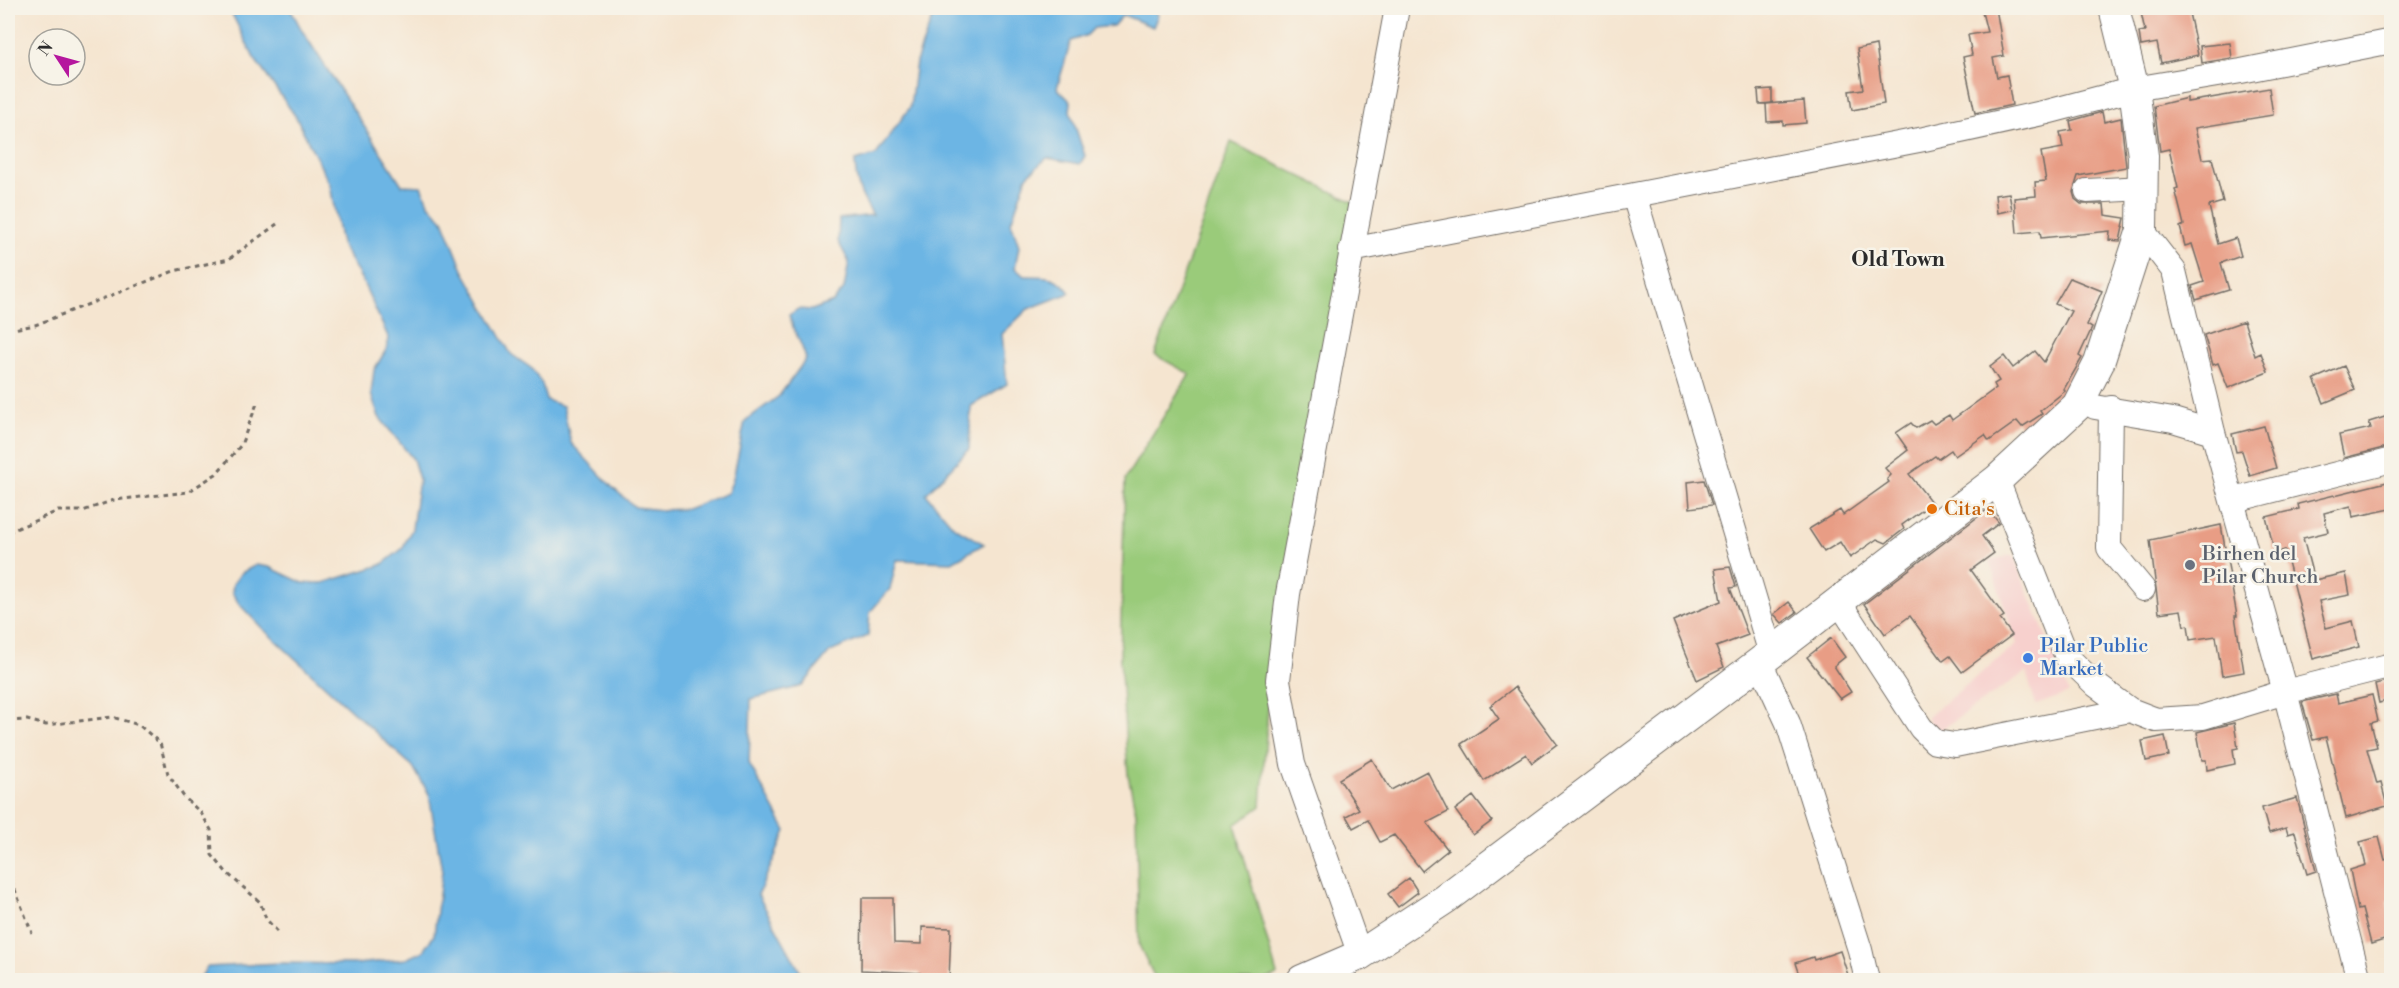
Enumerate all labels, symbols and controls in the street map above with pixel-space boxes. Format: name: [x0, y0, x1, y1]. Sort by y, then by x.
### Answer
north arrow: [27, 27, 87, 87]
text: N: [34, 37, 58, 60]
district label: Old Town: [1851, 247, 1945, 273]
place label: Cita's: [1944, 497, 1995, 522]
marker: Cita's: [1925, 502, 1939, 516]
place label: Birhen del Pilar Church: [2201, 542, 2318, 590]
marker: Birhen del Pilar Church: [2183, 558, 2197, 572]
place label: Pilar Public Market: [2040, 634, 2148, 682]
marker: Pilar Public Market: [2021, 651, 2035, 665]

